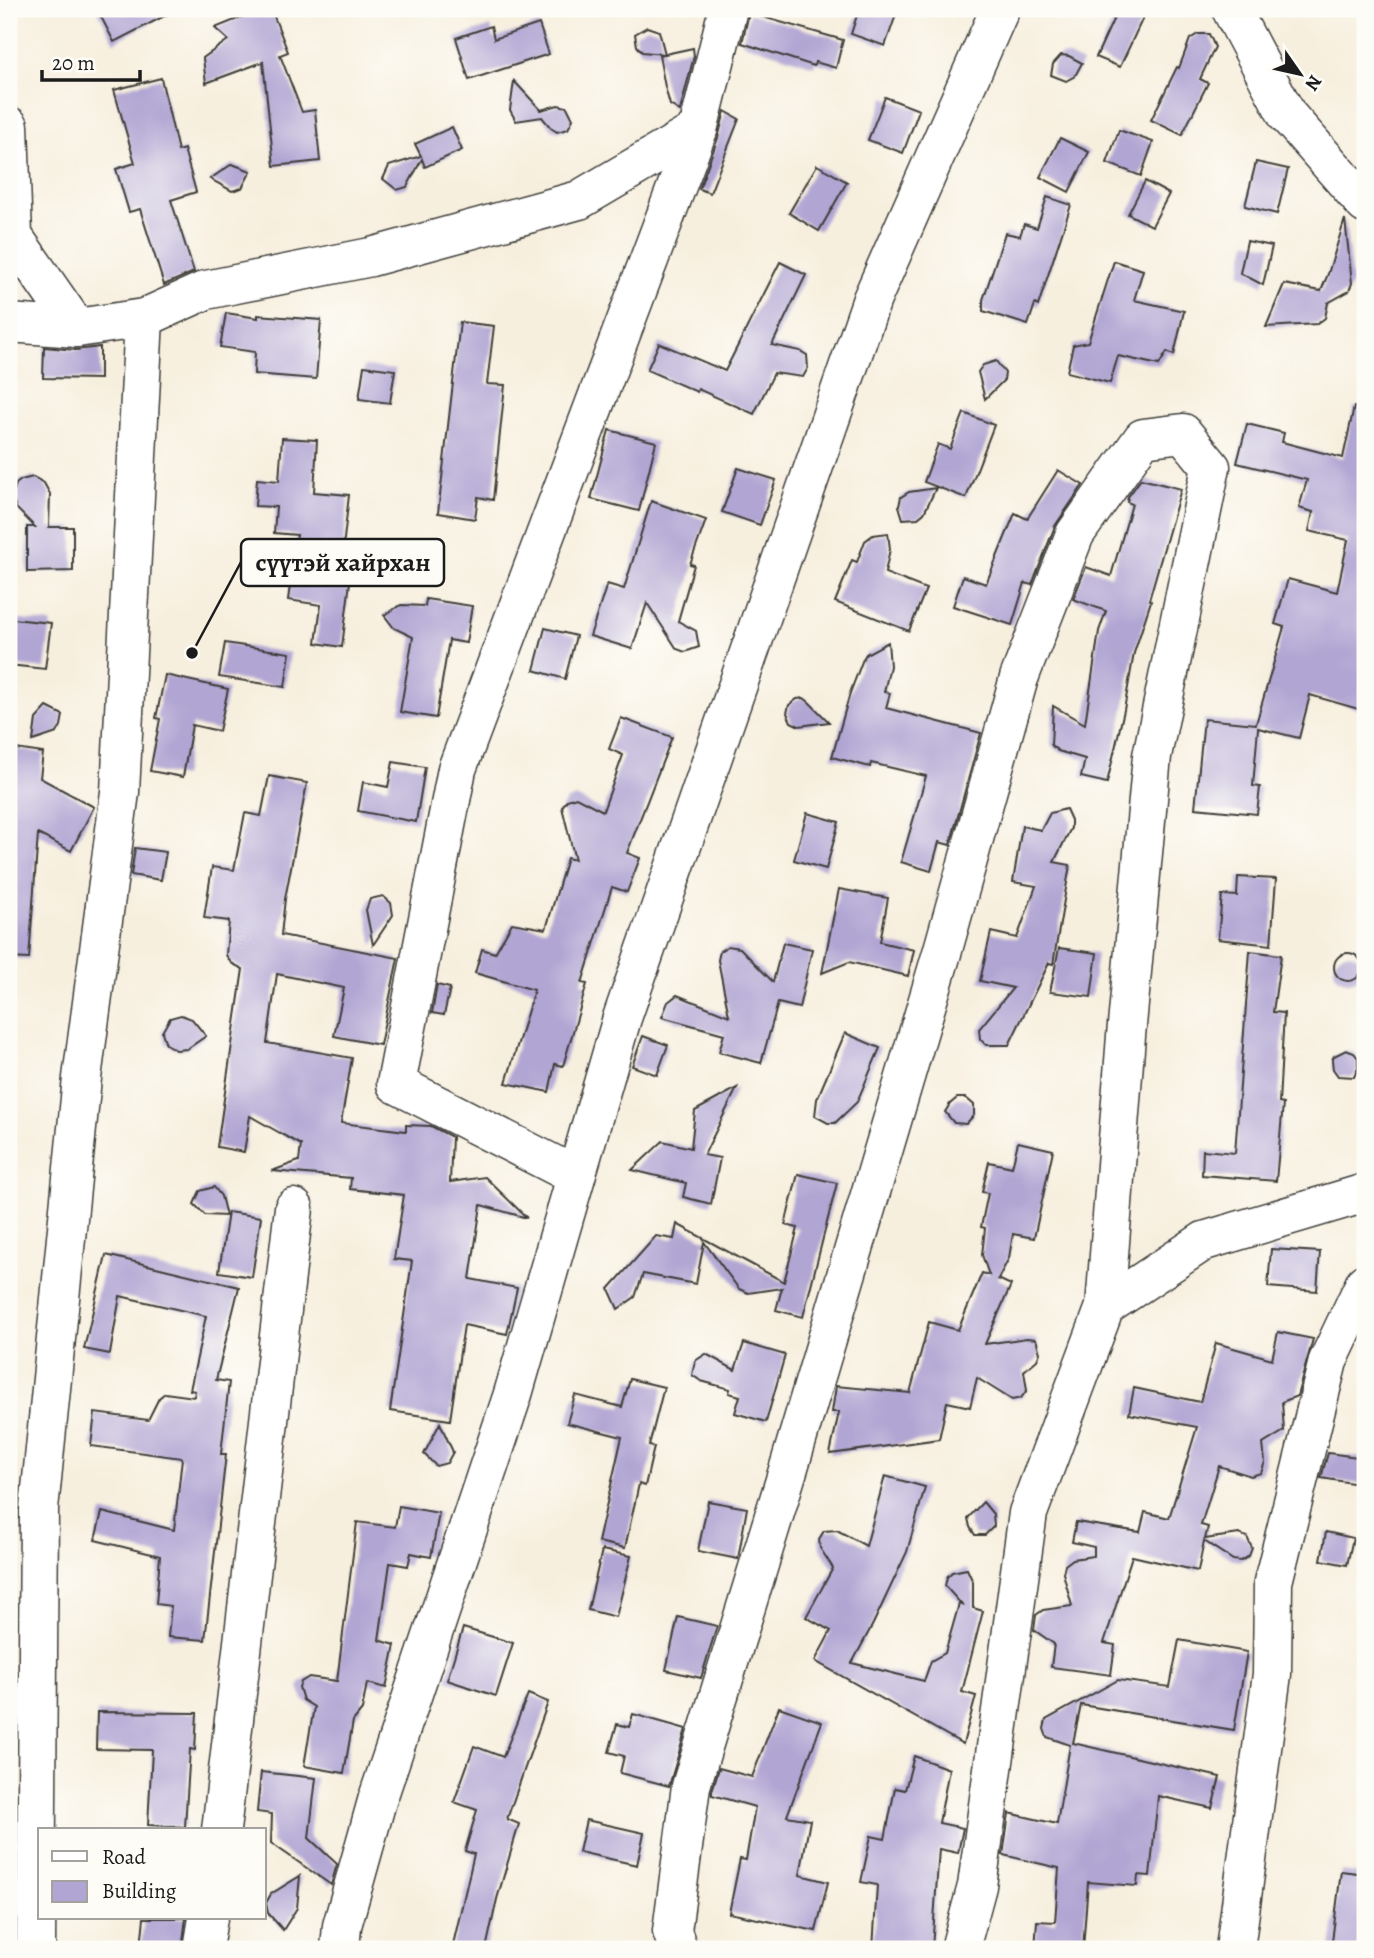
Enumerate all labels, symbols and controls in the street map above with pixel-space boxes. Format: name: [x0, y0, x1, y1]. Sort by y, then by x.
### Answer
scale bar: [42, 38, 140, 82]
north arrow: [1266, 38, 1336, 108]
text: 20 m: [52, 49, 95, 77]
text: N: [1299, 70, 1328, 96]
callout: сүүтэй хайрхан: [241, 539, 444, 586]
text: сүүтэй хайрхан: [255, 545, 431, 580]
legend: [38, 1828, 266, 1920]
text: Road: [102, 1843, 146, 1871]
text: Building: [102, 1877, 177, 1905]

